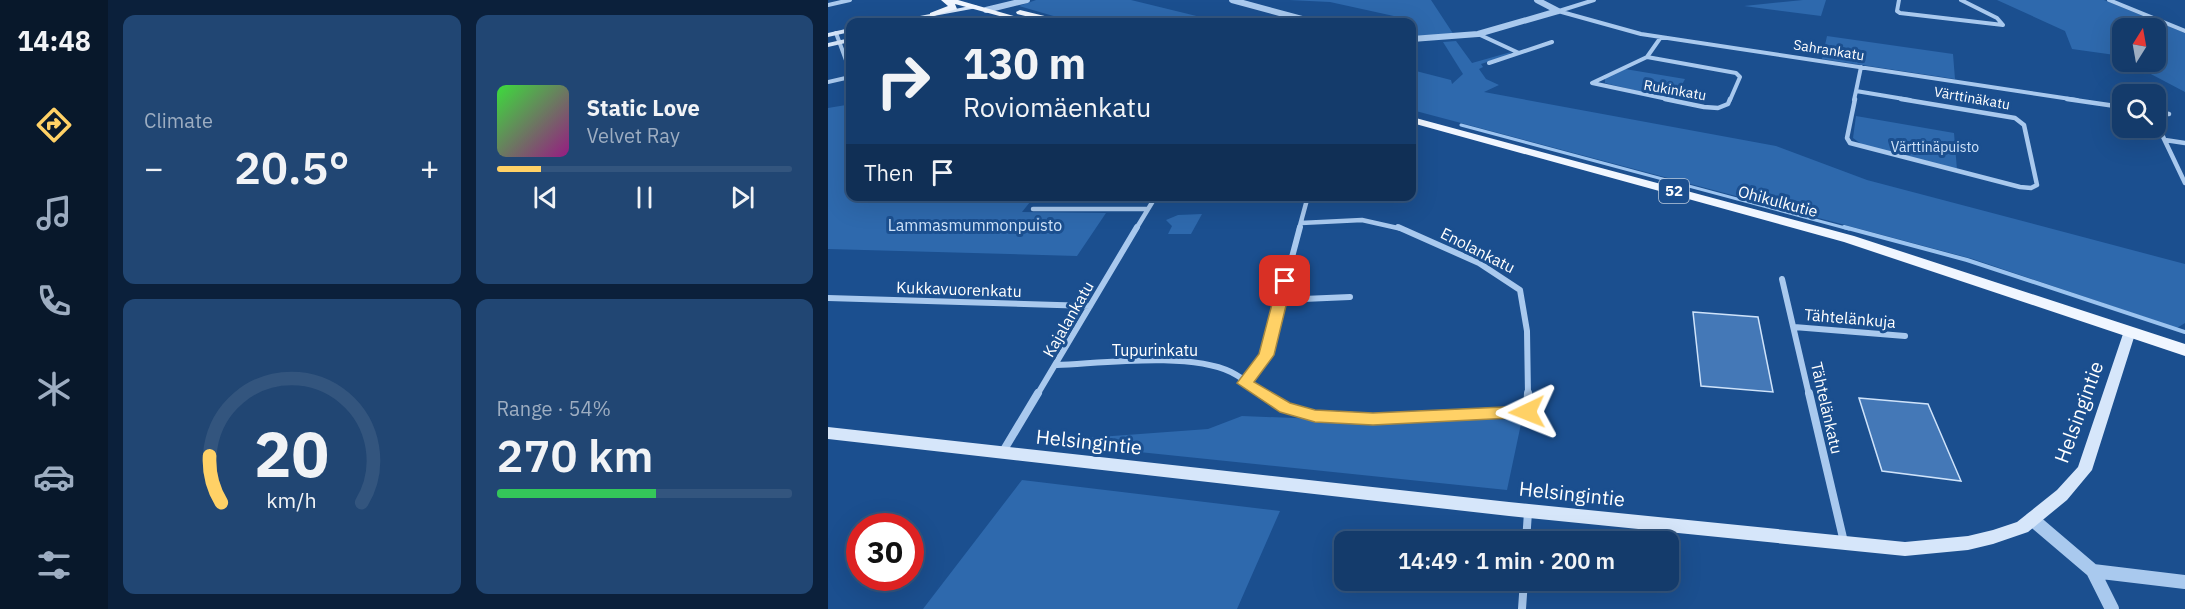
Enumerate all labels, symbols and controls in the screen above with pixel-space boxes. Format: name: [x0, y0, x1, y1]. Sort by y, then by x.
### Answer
north arrow: [2112, 18, 2166, 72]
map controls: [2112, 18, 2166, 138]
text: 14:48: [17, 23, 91, 58]
street label: Sahrankatu: [1792, 35, 1866, 65]
text: 130 m: [963, 36, 1086, 91]
icon: right: [864, 42, 942, 120]
street label: Rukinkatu: [1642, 76, 1708, 104]
street label: Värttinäkatu: [1932, 82, 2012, 114]
button: search: [2112, 84, 2166, 138]
text: Roviomäenkatu: [963, 89, 1151, 124]
text: Static Love: [587, 93, 700, 122]
icon: directions: [33, 104, 75, 146]
text: Climate: [144, 107, 213, 134]
text: Velvet Ray: [587, 122, 680, 149]
text: 20.5°: [234, 138, 350, 196]
park label: Värttinäpuisto: [1891, 138, 1979, 156]
text: −: [144, 146, 164, 189]
text: +: [420, 146, 440, 189]
icon: arrive: [926, 156, 959, 189]
text: Then: [864, 158, 914, 187]
road number: 52: [1659, 179, 1689, 203]
icon: previous: [529, 181, 562, 214]
icon: pause: [628, 181, 661, 214]
icon: next: [726, 181, 759, 214]
street label: Ohikulkutie: [1736, 181, 1820, 221]
icon: music: [33, 192, 75, 234]
park label: Lammasmummonpuisto: [888, 215, 1062, 235]
street label: Enolankatu: [1437, 223, 1519, 277]
pin: [1259, 255, 1310, 306]
icon: arrive: [1268, 264, 1301, 297]
street label: Kukkavuorenkatu: [896, 277, 1022, 301]
street label: Kajalankatu: [1038, 277, 1098, 361]
icon: phone: [33, 280, 75, 322]
street label: Tähtelänkuja: [1803, 304, 1897, 332]
street label: Tupurinkatu: [1112, 340, 1198, 360]
street label: Helsingintie: [2048, 357, 2109, 467]
street label: Tähtelänkatu: [1807, 360, 1847, 456]
icon: climate: [33, 368, 75, 410]
position arrow: [1495, 380, 1559, 444]
text: Range · 54%: [497, 395, 611, 422]
text: 20: [254, 413, 329, 494]
street label: Helsingintie: [1035, 423, 1143, 461]
text: 270 km: [497, 426, 653, 484]
icon: car: [33, 456, 75, 498]
street label: Helsingintie: [1518, 475, 1626, 513]
text: km/h: [267, 487, 317, 515]
speed limit sign: 30: [846, 513, 924, 591]
icon: filters: [33, 544, 75, 586]
text: 14:49 · 1 min · 200 m: [1398, 546, 1615, 575]

